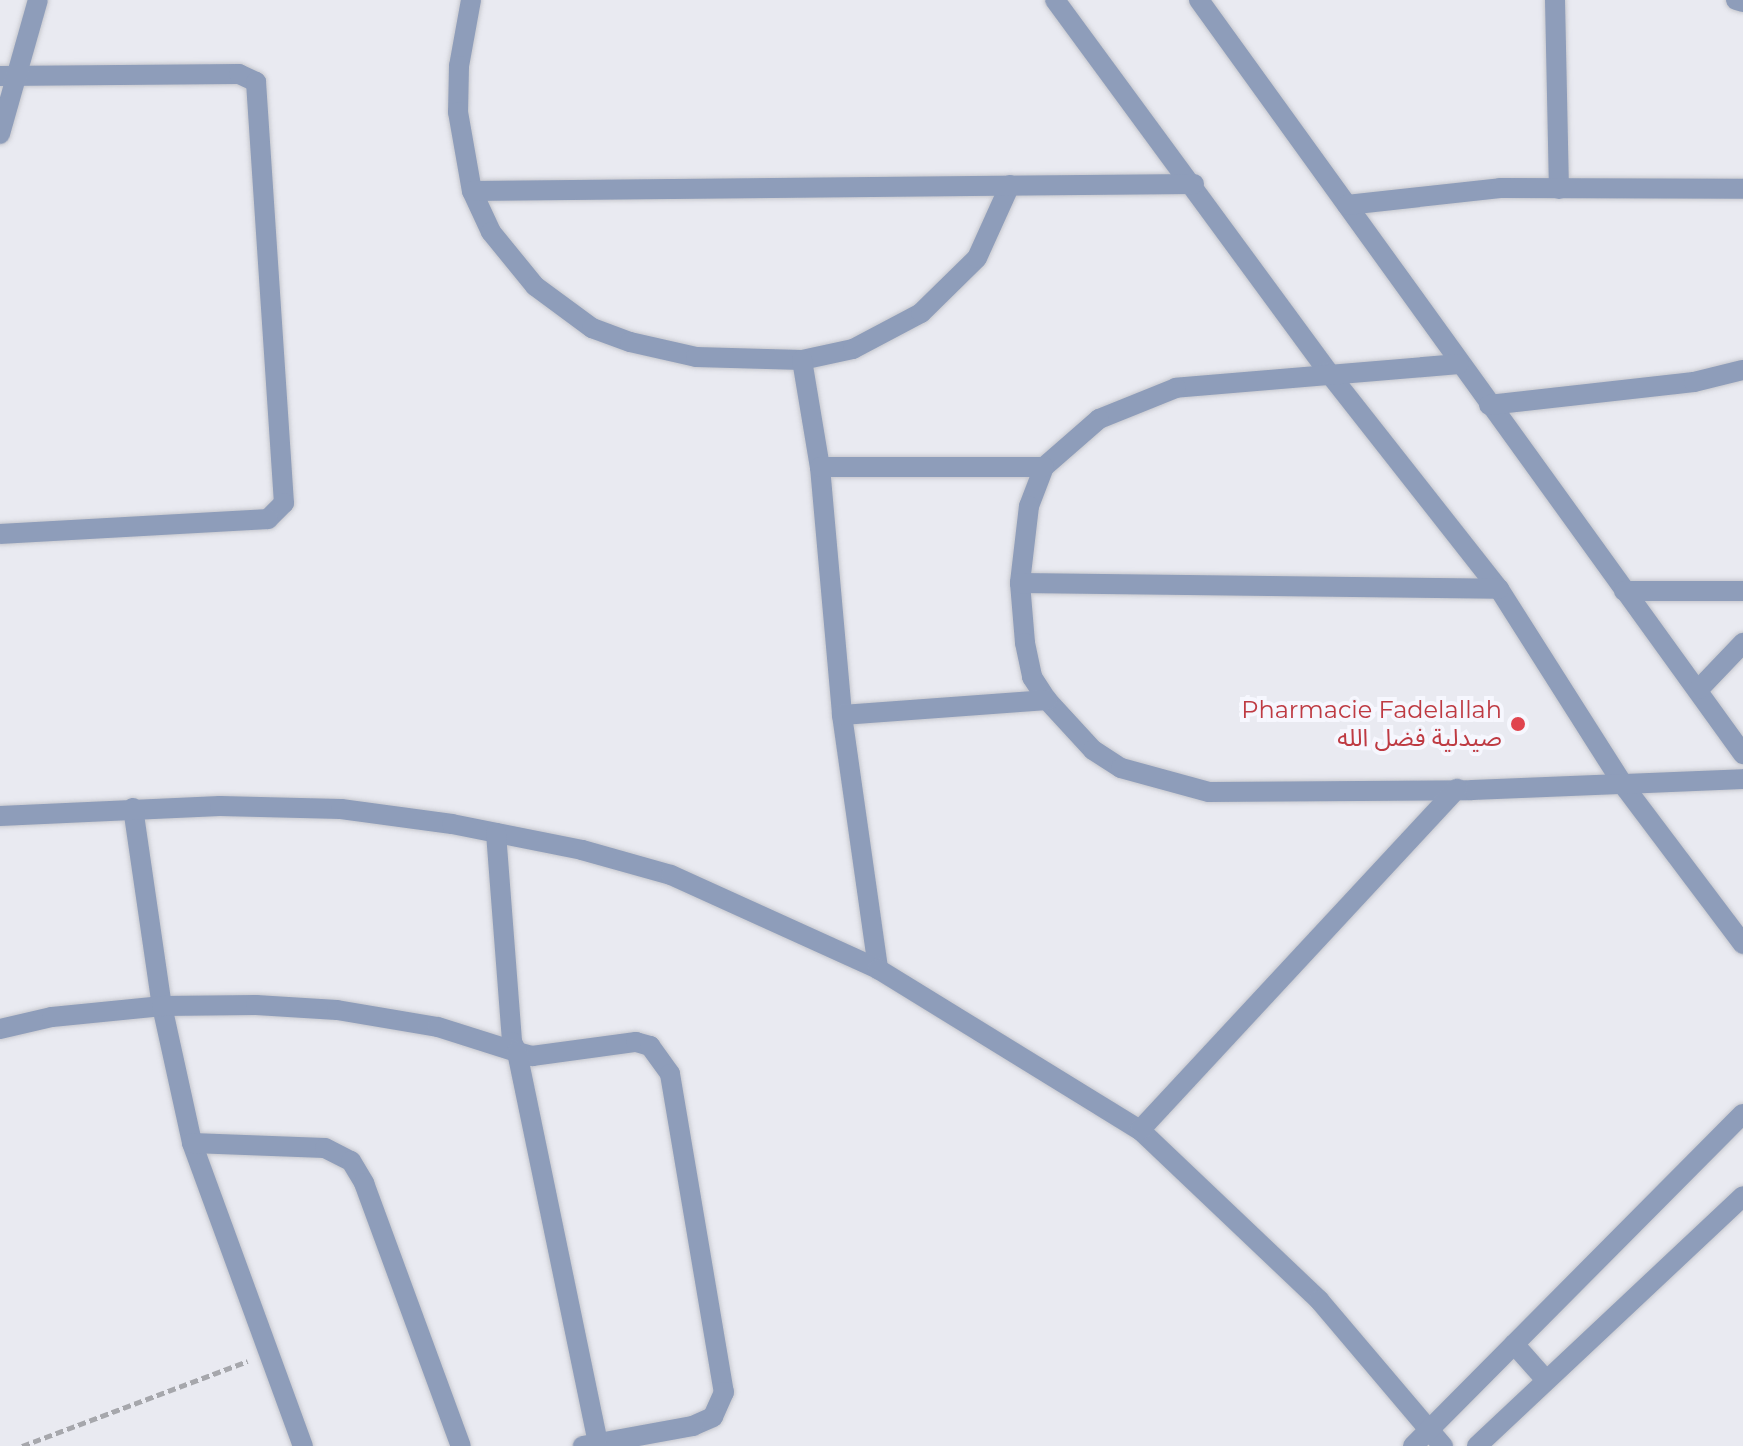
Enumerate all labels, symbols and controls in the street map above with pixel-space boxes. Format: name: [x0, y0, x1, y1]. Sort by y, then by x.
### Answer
place label: Pharmacie Fadelallah صيدلية فضل الله: [1241, 696, 1502, 752]
marker: Pharmacie Fadelallah صيدلية فضل الله: [1509, 715, 1527, 733]

